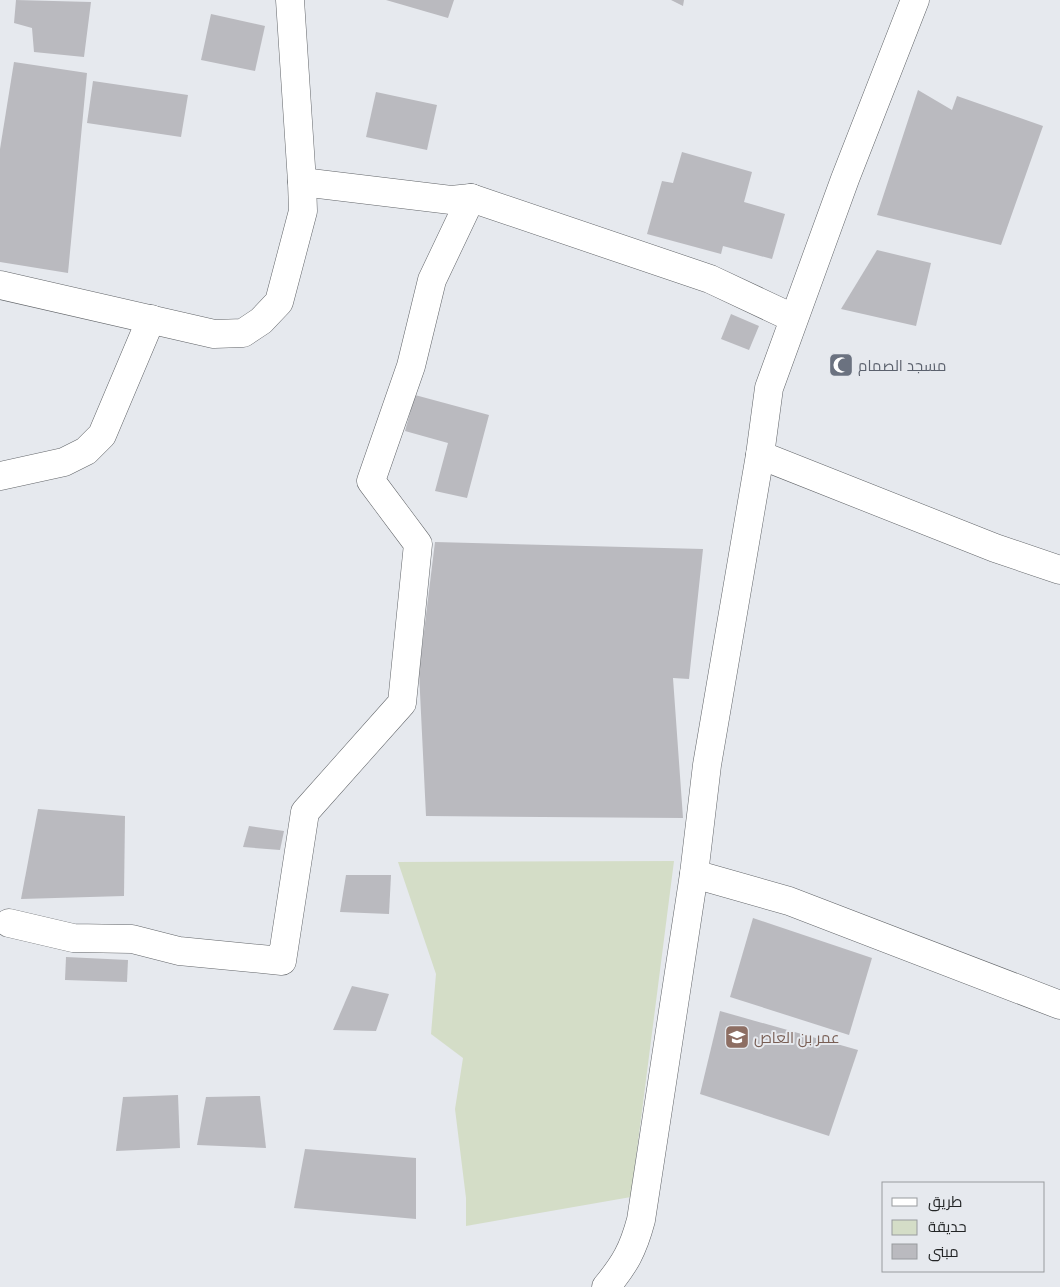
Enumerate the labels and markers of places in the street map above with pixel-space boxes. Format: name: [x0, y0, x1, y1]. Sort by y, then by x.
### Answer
mosque icon: مسجد الصمام: [828, 352, 854, 378]
place label: مسجد الصمام: [858, 356, 946, 376]
school or university icon: عمر بن العاص: [724, 1024, 750, 1050]
place label: عمر بن العاص: [754, 1028, 840, 1048]

